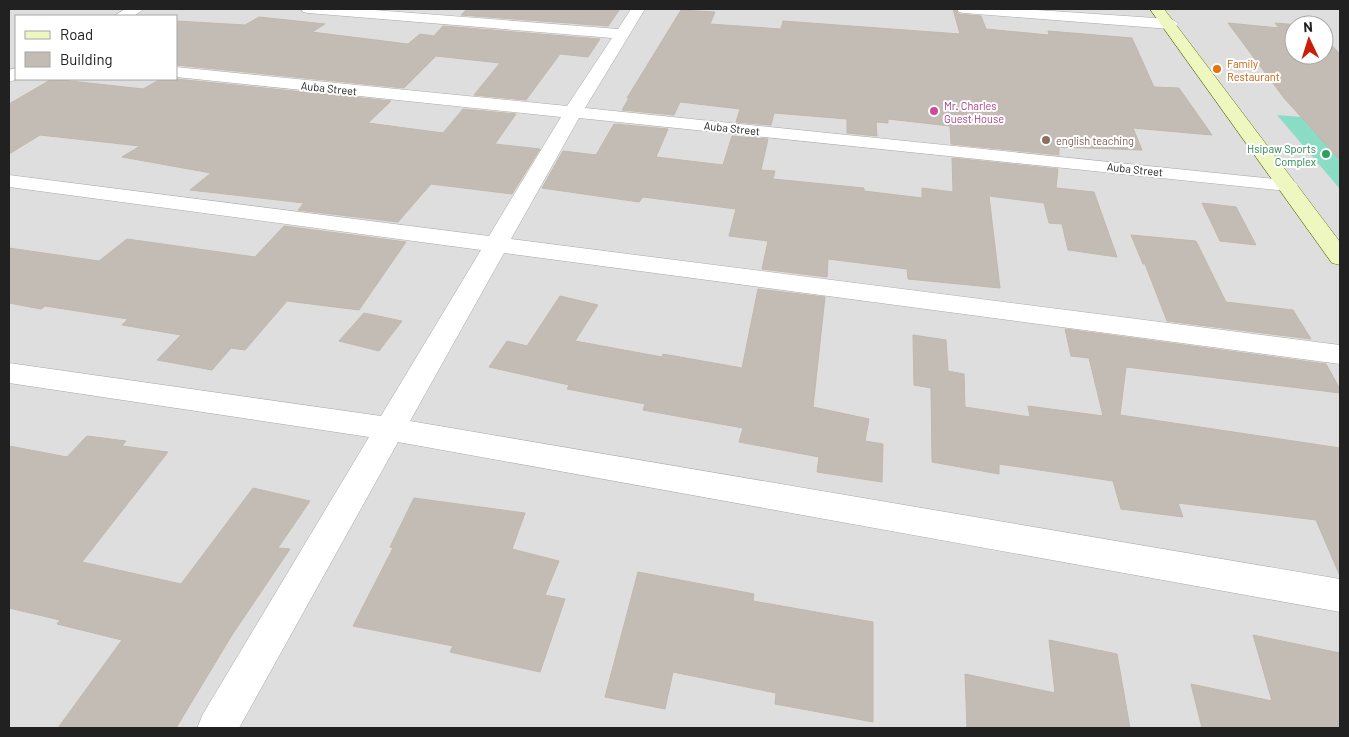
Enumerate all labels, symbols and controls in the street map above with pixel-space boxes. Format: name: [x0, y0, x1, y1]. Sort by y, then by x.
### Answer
legend: [15, 15, 178, 80]
north arrow: [1284, 15, 1334, 65]
text: N: [1303, 18, 1313, 35]
text: Road: [60, 25, 93, 43]
text: Building: [60, 50, 113, 68]
place label: Family Restaurant: [1227, 57, 1280, 83]
marker: Family Restaurant: [1211, 63, 1223, 75]
street label: Auba Street: [300, 79, 358, 97]
place label: Mr. Charles Guest House: [944, 99, 1004, 125]
marker: Mr. Charles Guest House: [928, 105, 940, 117]
street label: Auba Street: [703, 119, 761, 137]
marker: english teaching: [1040, 134, 1052, 146]
place label: english teaching: [1056, 134, 1134, 147]
place label: Hsipaw Sports Complex: [1247, 142, 1316, 168]
marker: Hsipaw Sports Complex: [1320, 148, 1332, 160]
street label: Auba Street: [1106, 160, 1164, 178]

